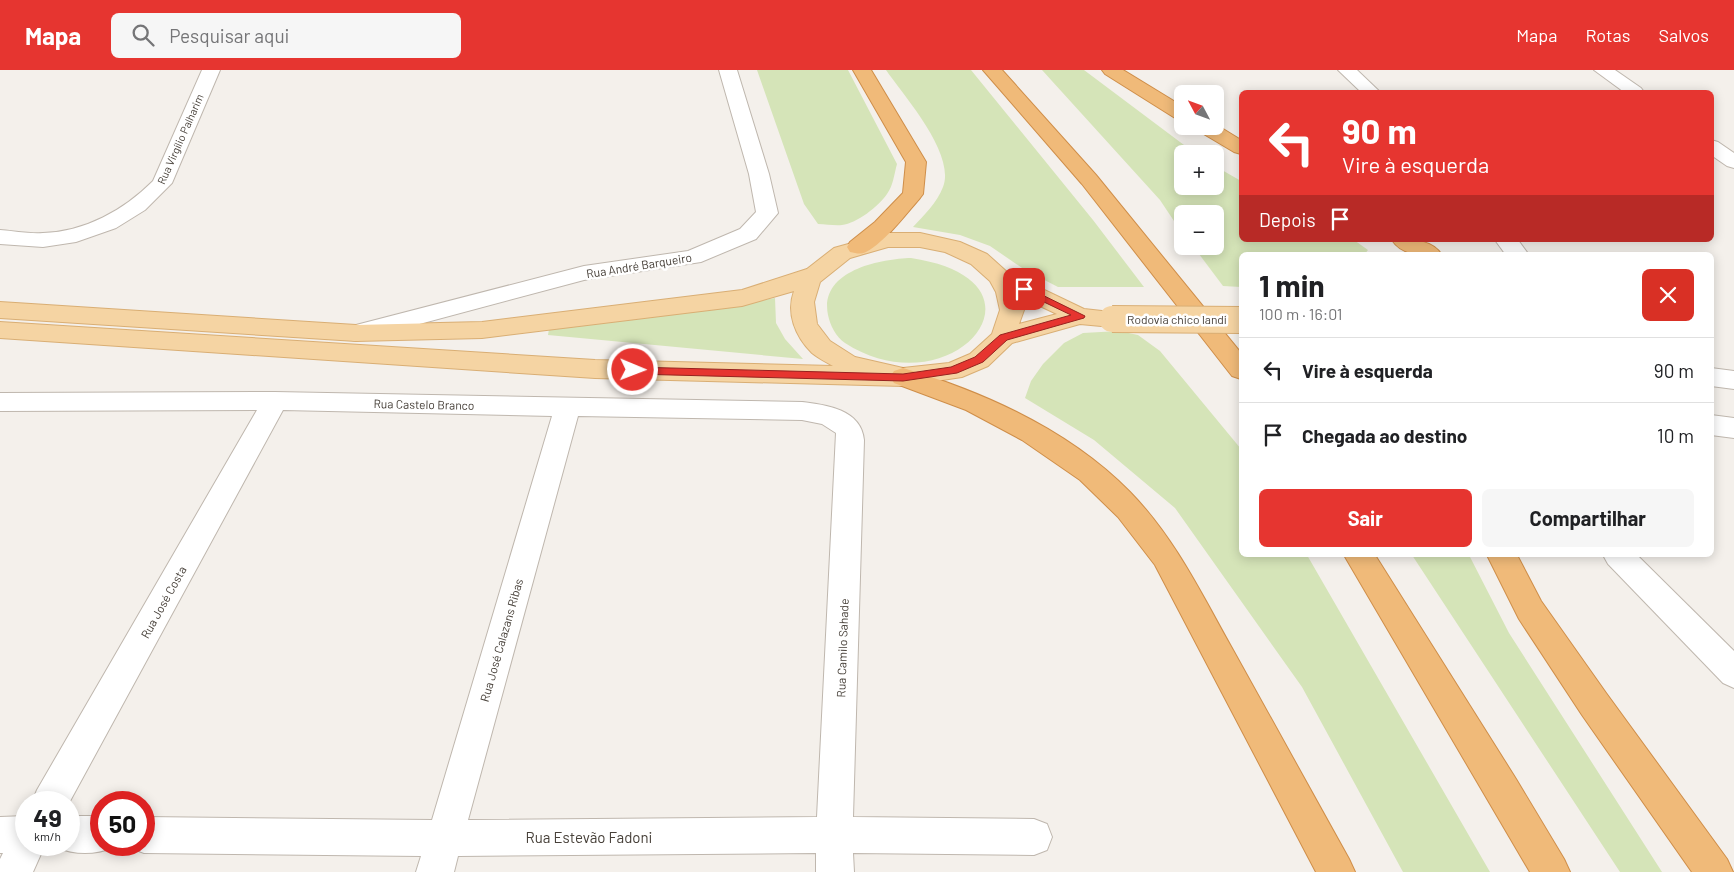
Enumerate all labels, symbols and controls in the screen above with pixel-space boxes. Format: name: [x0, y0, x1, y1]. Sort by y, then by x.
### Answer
search box: [111, 13, 461, 58]
text: Mapa: [25, 21, 81, 50]
icon: search: [129, 21, 157, 49]
text: Pesquisar aqui: [169, 24, 289, 47]
text: Mapa: [1516, 24, 1557, 46]
text: Rotas: [1585, 24, 1630, 46]
text: Salvos: [1658, 24, 1709, 46]
north arrow: [1174, 85, 1224, 135]
map controls: [1174, 85, 1224, 255]
street label: Rua Virgílio Palharim: [154, 92, 206, 186]
text: 90 m: [1342, 109, 1417, 151]
icon: left: [1259, 110, 1324, 175]
button: +: [1174, 145, 1224, 195]
text: Vire à esquerda: [1342, 151, 1489, 177]
button: −: [1174, 205, 1224, 255]
icon: arrive: [1326, 205, 1354, 233]
text: Depois: [1259, 208, 1316, 231]
street label: Rua André Barqueiro: [585, 250, 693, 280]
text: 1 min: [1259, 267, 1325, 303]
pin: [1003, 268, 1045, 310]
button: close: [1642, 269, 1694, 321]
icon: arrive: [1010, 275, 1038, 303]
text: 100 m · 16:01: [1259, 304, 1342, 323]
street label: Rodovia chico landi: [1127, 312, 1227, 326]
position arrow: [606, 343, 658, 395]
icon: left: [1259, 356, 1287, 384]
text: Vire à esquerda: [1302, 359, 1433, 382]
text: 90 m: [1654, 359, 1694, 382]
street label: Rua Castelo Branco: [373, 396, 475, 412]
icon: arrive: [1259, 421, 1287, 449]
text: Chegada ao destino: [1302, 424, 1467, 447]
text: 10 m: [1657, 424, 1694, 447]
button: Sair: [1259, 489, 1472, 547]
button: Compartilhar: [1482, 489, 1694, 547]
street label: Rua José Costa: [137, 563, 189, 641]
street label: Rua José Calazans Ribas: [477, 577, 525, 703]
street label: Rua Camilo Sahade: [833, 598, 851, 698]
speed limit sign: 50: [90, 791, 155, 856]
text: 49: [33, 802, 62, 832]
street label: Rua Estevão Fadoni: [526, 828, 652, 846]
text: km/h: [34, 829, 61, 843]

